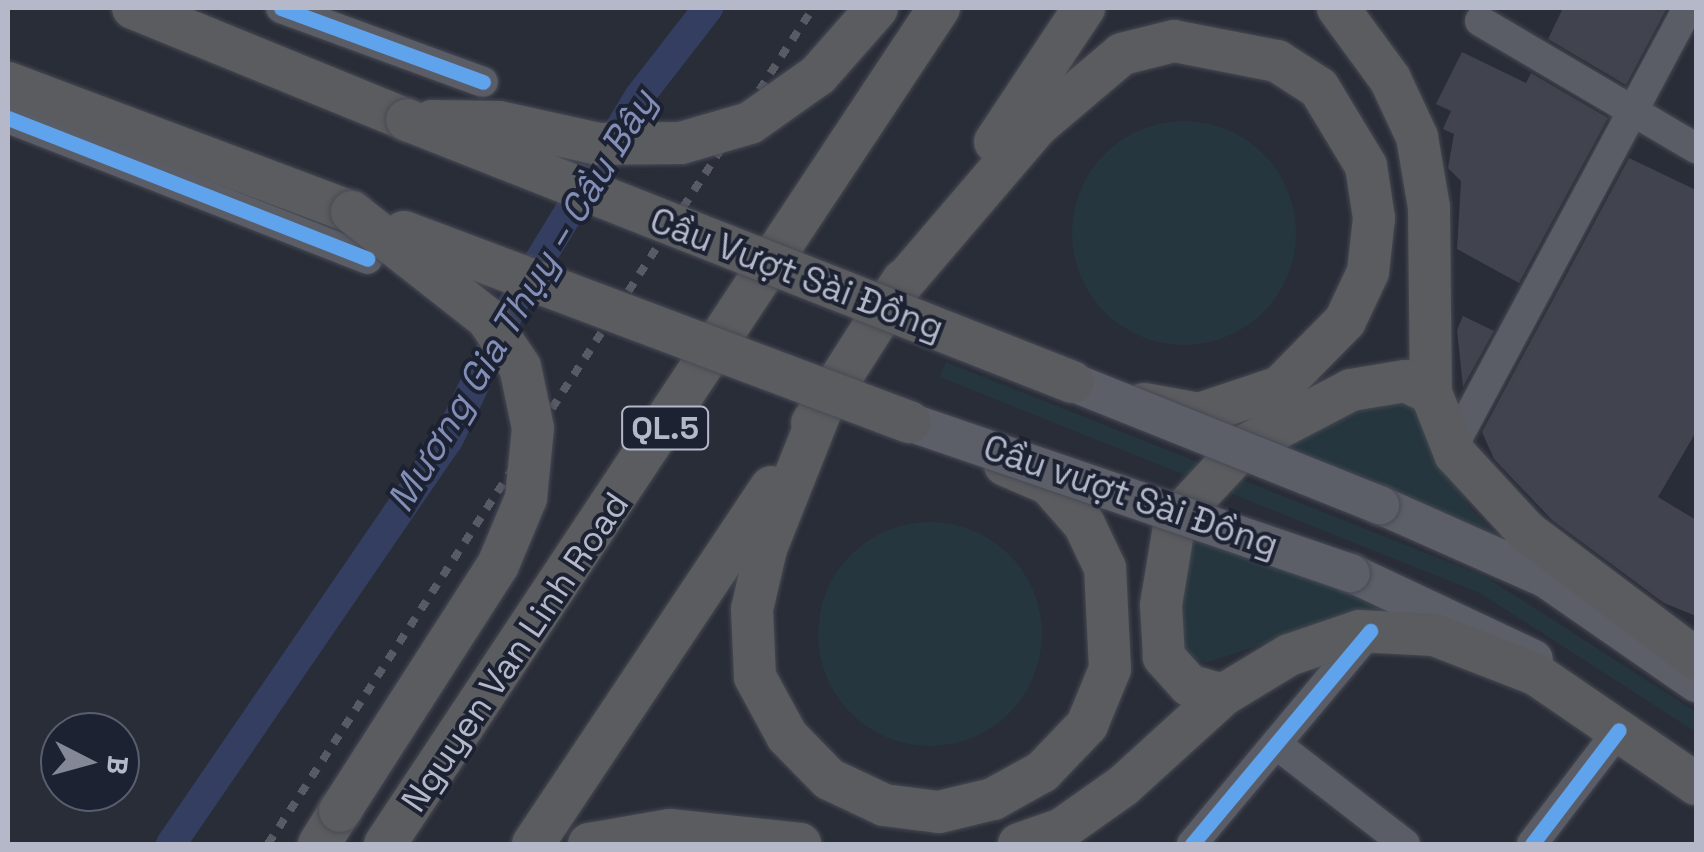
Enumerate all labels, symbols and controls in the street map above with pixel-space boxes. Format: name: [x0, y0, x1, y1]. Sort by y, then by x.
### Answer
water label: Mương Gia Thụy – Cầu Bây: [377, 80, 667, 522]
street label: Cầu Vượt Sài Đồng: [644, 199, 950, 349]
road number: QL.5: [620, 401, 710, 455]
street label: Cầu vượt Sài Đồng: [978, 426, 1284, 566]
street label: Nguyen Van Linh Road: [392, 484, 638, 820]
north arrow: [40, 712, 140, 812]
text: B: [99, 754, 137, 776]

